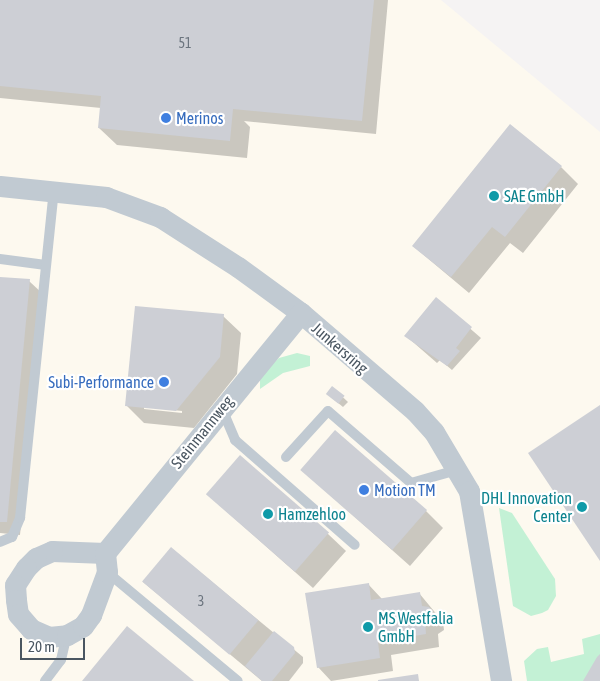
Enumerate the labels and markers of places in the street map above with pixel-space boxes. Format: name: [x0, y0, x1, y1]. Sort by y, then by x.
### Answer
place label: Merinos: [176, 108, 223, 128]
marker: Merinos: [160, 112, 172, 124]
place label: SAE GmbH: [504, 186, 564, 206]
marker: SAE GmbH: [488, 190, 500, 202]
place label: Subi-Performance: [48, 372, 154, 392]
marker: Subi-Performance: [158, 376, 170, 388]
place label: Motion TM: [374, 480, 436, 500]
marker: Motion TM: [358, 484, 370, 496]
place label: DHL Innovation Center: [481, 488, 572, 526]
marker: DHL Innovation Center: [576, 501, 588, 513]
place label: Hamzehloo: [278, 504, 346, 524]
marker: Hamzehloo: [262, 508, 274, 520]
place label: MS Westfalia GmbH: [378, 608, 453, 646]
marker: MS Westfalia GmbH: [362, 621, 374, 633]

